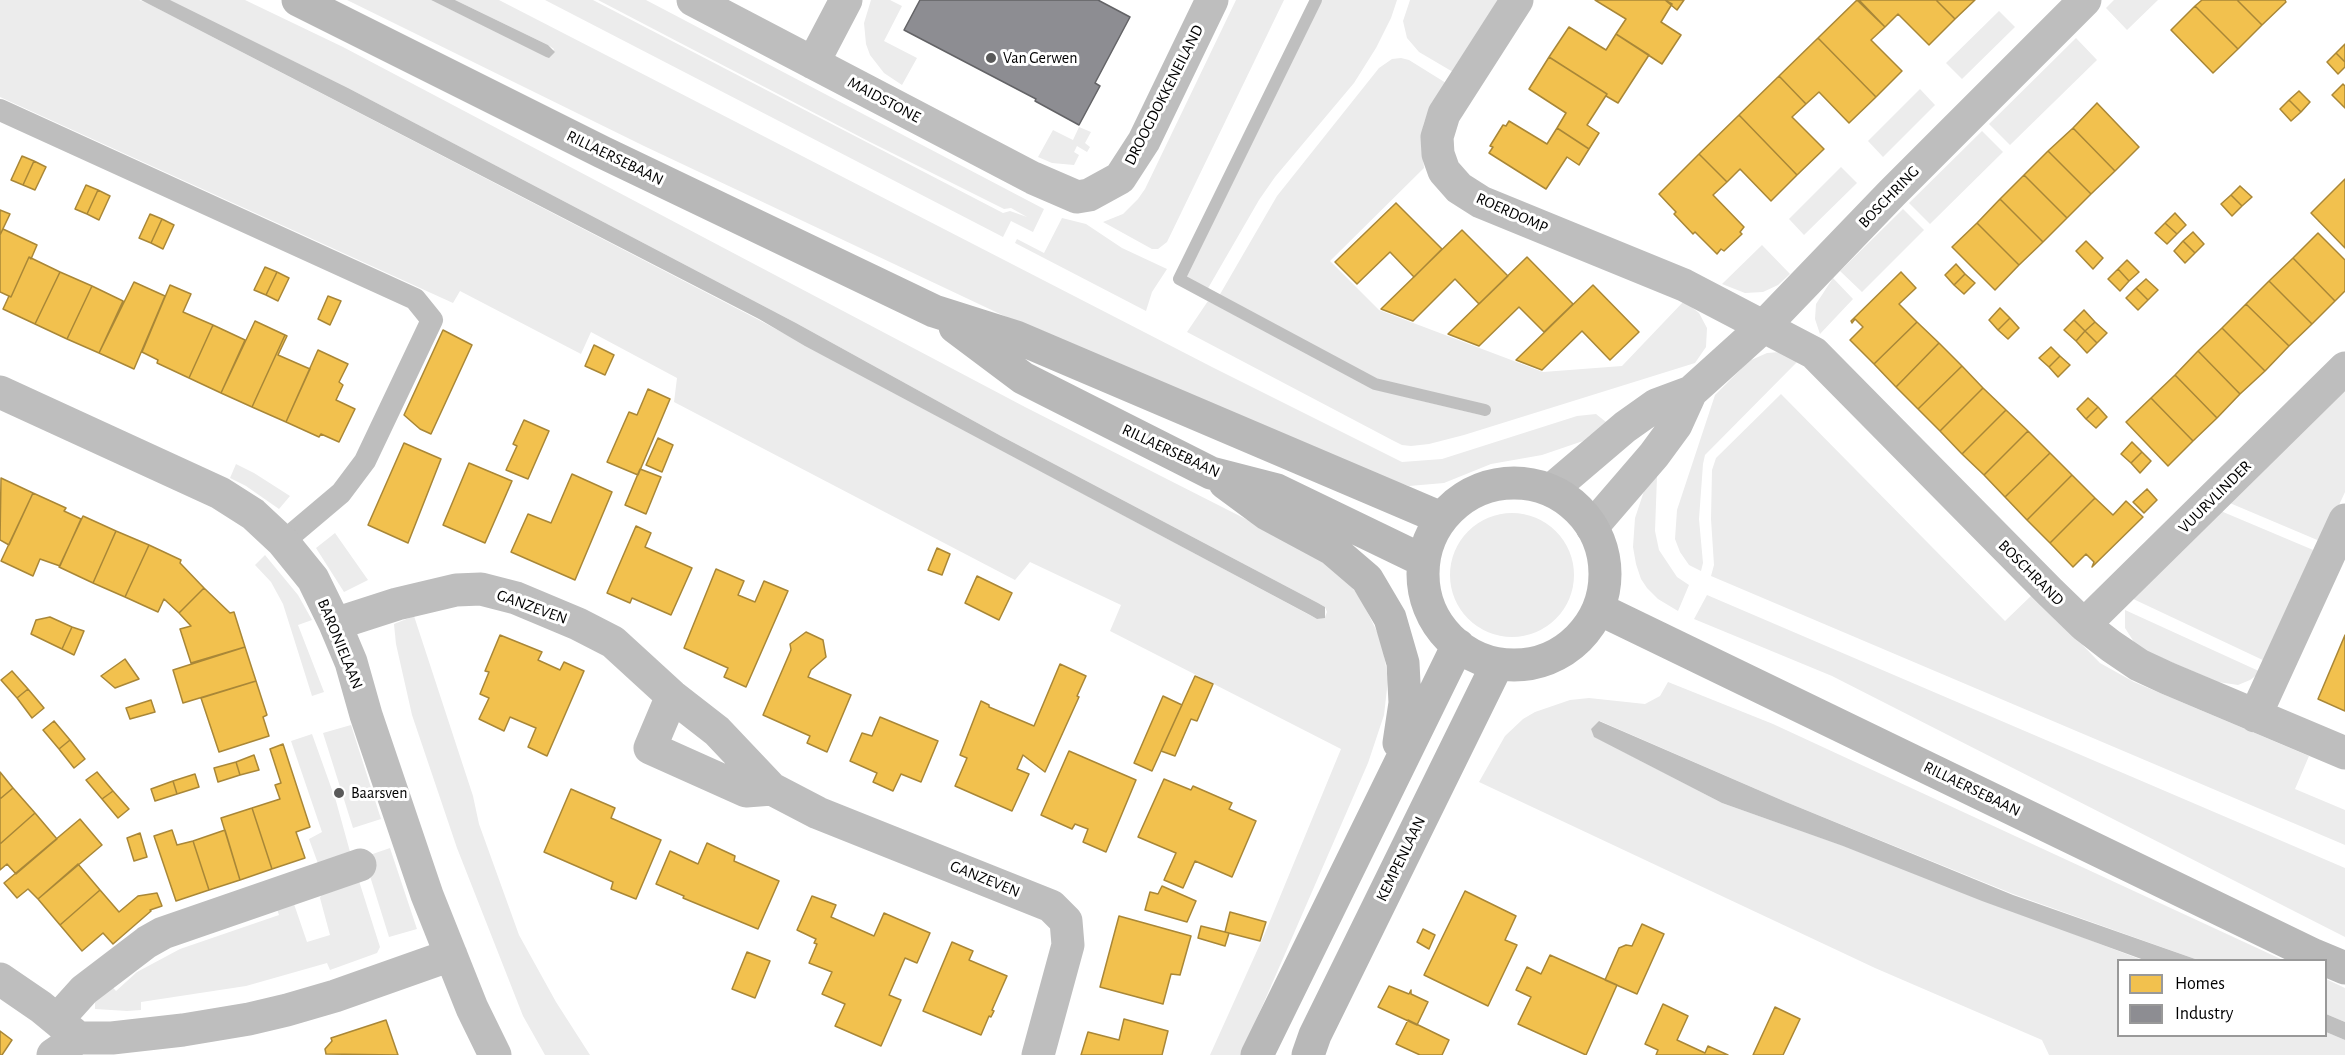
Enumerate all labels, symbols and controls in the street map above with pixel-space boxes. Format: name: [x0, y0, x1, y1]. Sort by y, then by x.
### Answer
street label: DROOGDOKKENEILAND: [1120, 22, 1208, 168]
place label: Van Gerwen: [1003, 48, 1077, 68]
marker: Van Gerwen: [984, 51, 998, 65]
street label: MAIDSTONE: [844, 73, 924, 127]
street label: RILLAERSEBAAN: [563, 126, 667, 190]
street label: BOSCHRING: [1855, 162, 1923, 232]
street label: ROERDOMP: [1473, 189, 1551, 237]
street label: RILLAERSEBAAN: [1119, 420, 1223, 482]
street label: VUURVLINDER: [2174, 456, 2256, 538]
street label: BOSCHRAND: [1994, 536, 2068, 610]
street label: GANZEVEN: [494, 585, 570, 629]
street label: BARONIELAAN: [313, 596, 367, 692]
street label: RILLAERSEBAAN: [1920, 757, 2024, 821]
place label: Baarsven: [351, 783, 407, 803]
marker: Baarsven: [332, 786, 346, 800]
street label: KEMPENLAAN: [1372, 813, 1430, 905]
street label: GANZEVEN: [947, 856, 1023, 902]
legend: [2117, 959, 2327, 1037]
text: Homes: [2175, 975, 2225, 993]
text: Industry: [2175, 1005, 2234, 1023]

